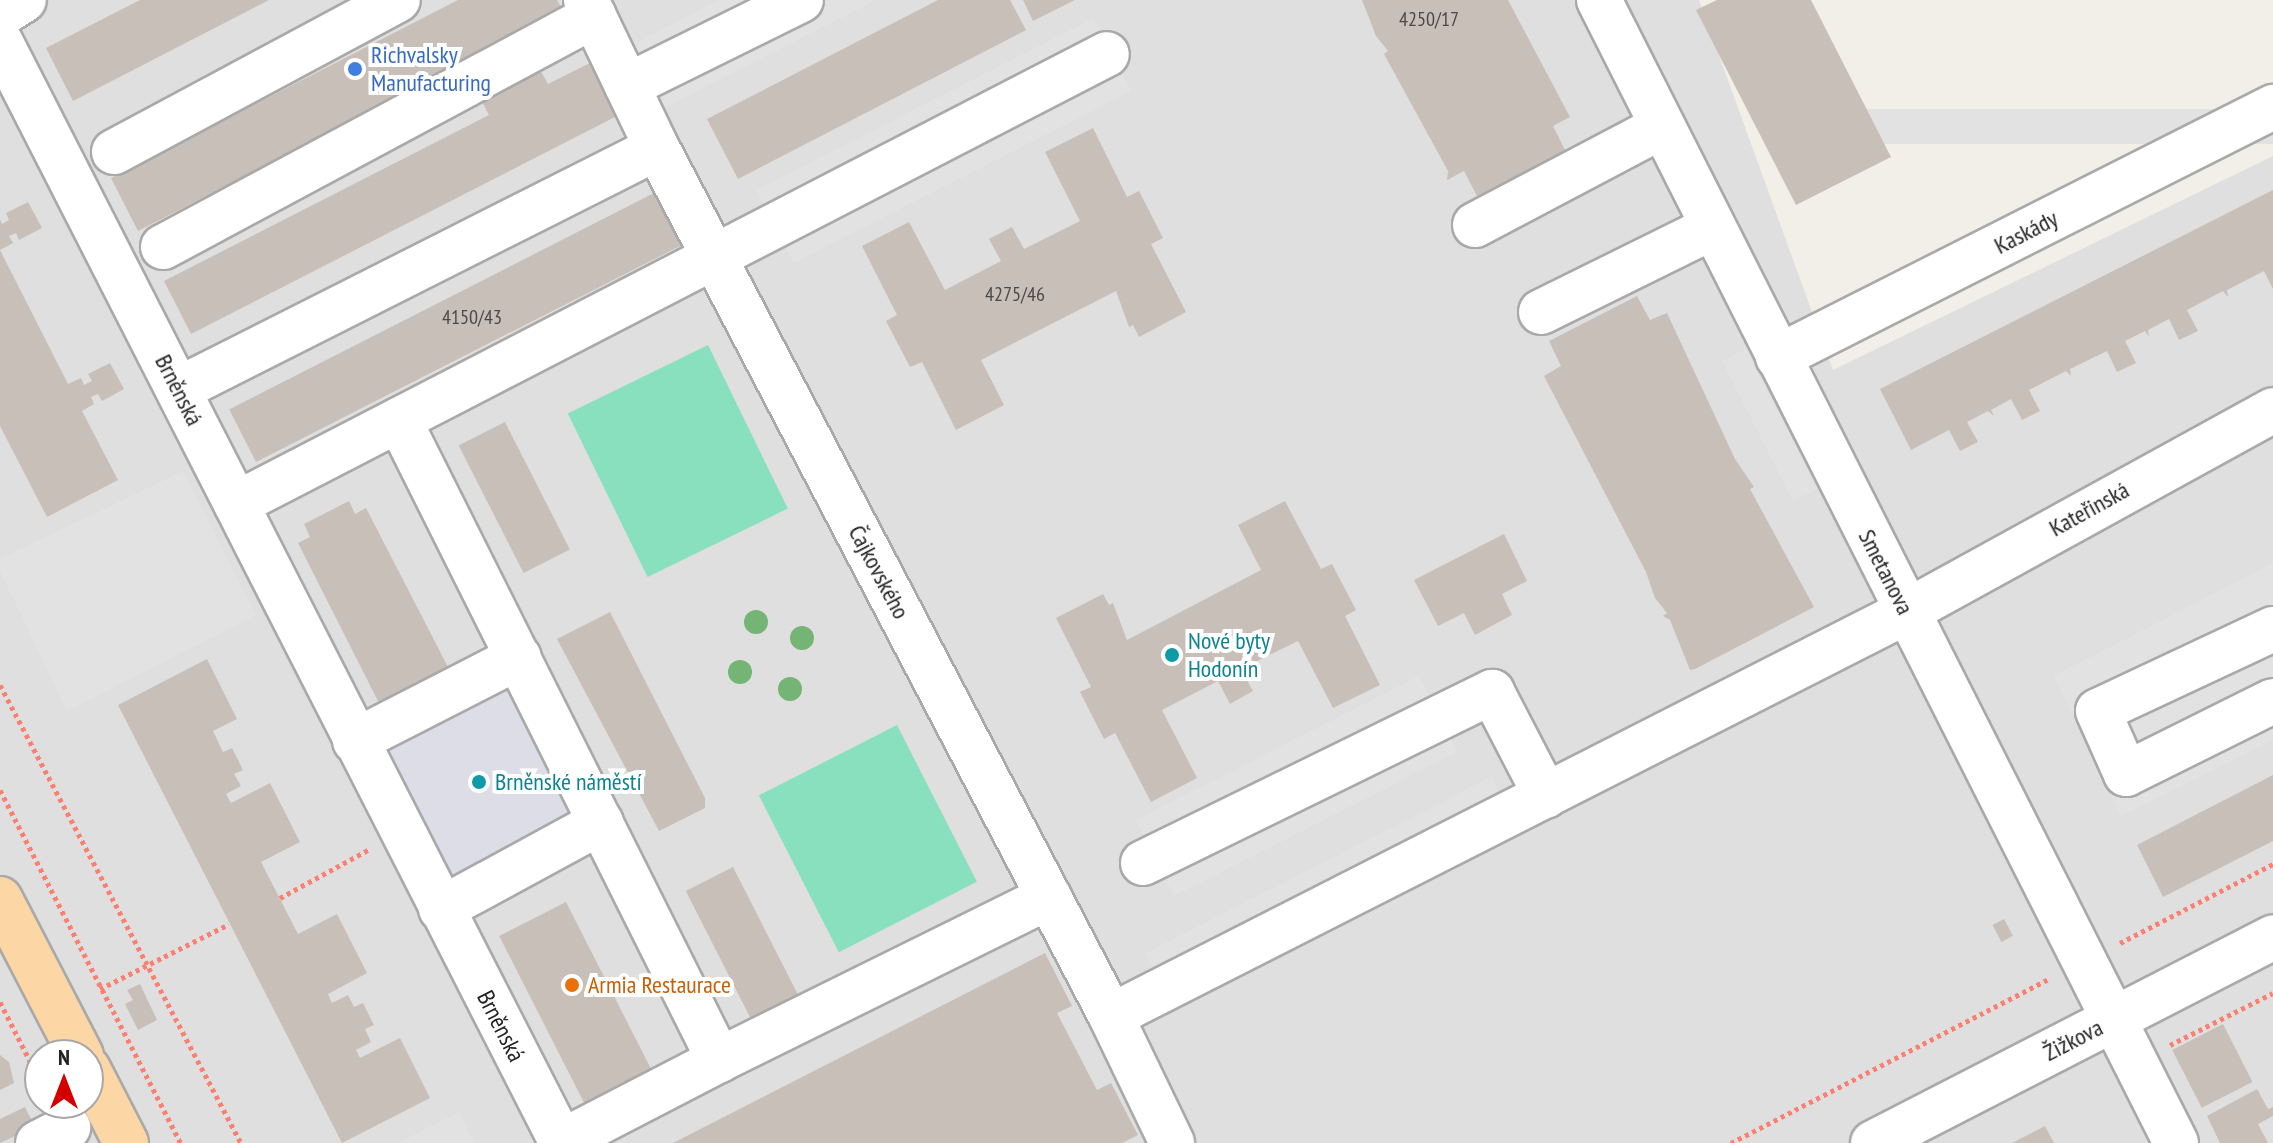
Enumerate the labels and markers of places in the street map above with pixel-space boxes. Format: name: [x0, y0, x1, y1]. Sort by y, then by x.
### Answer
place label: Richvalsky Manufacturing: [371, 41, 491, 97]
marker: Richvalsky Manufacturing: [346, 60, 364, 78]
place label: Nové byty Hodonín: [1188, 627, 1270, 683]
marker: Nové byty Hodonín: [1163, 646, 1181, 664]
place label: Brněnské náměstí: [495, 768, 642, 796]
marker: Brněnské náměstí: [470, 773, 488, 791]
place label: Armia Restaurace: [588, 971, 731, 999]
marker: Armia Restaurace: [563, 976, 581, 994]

